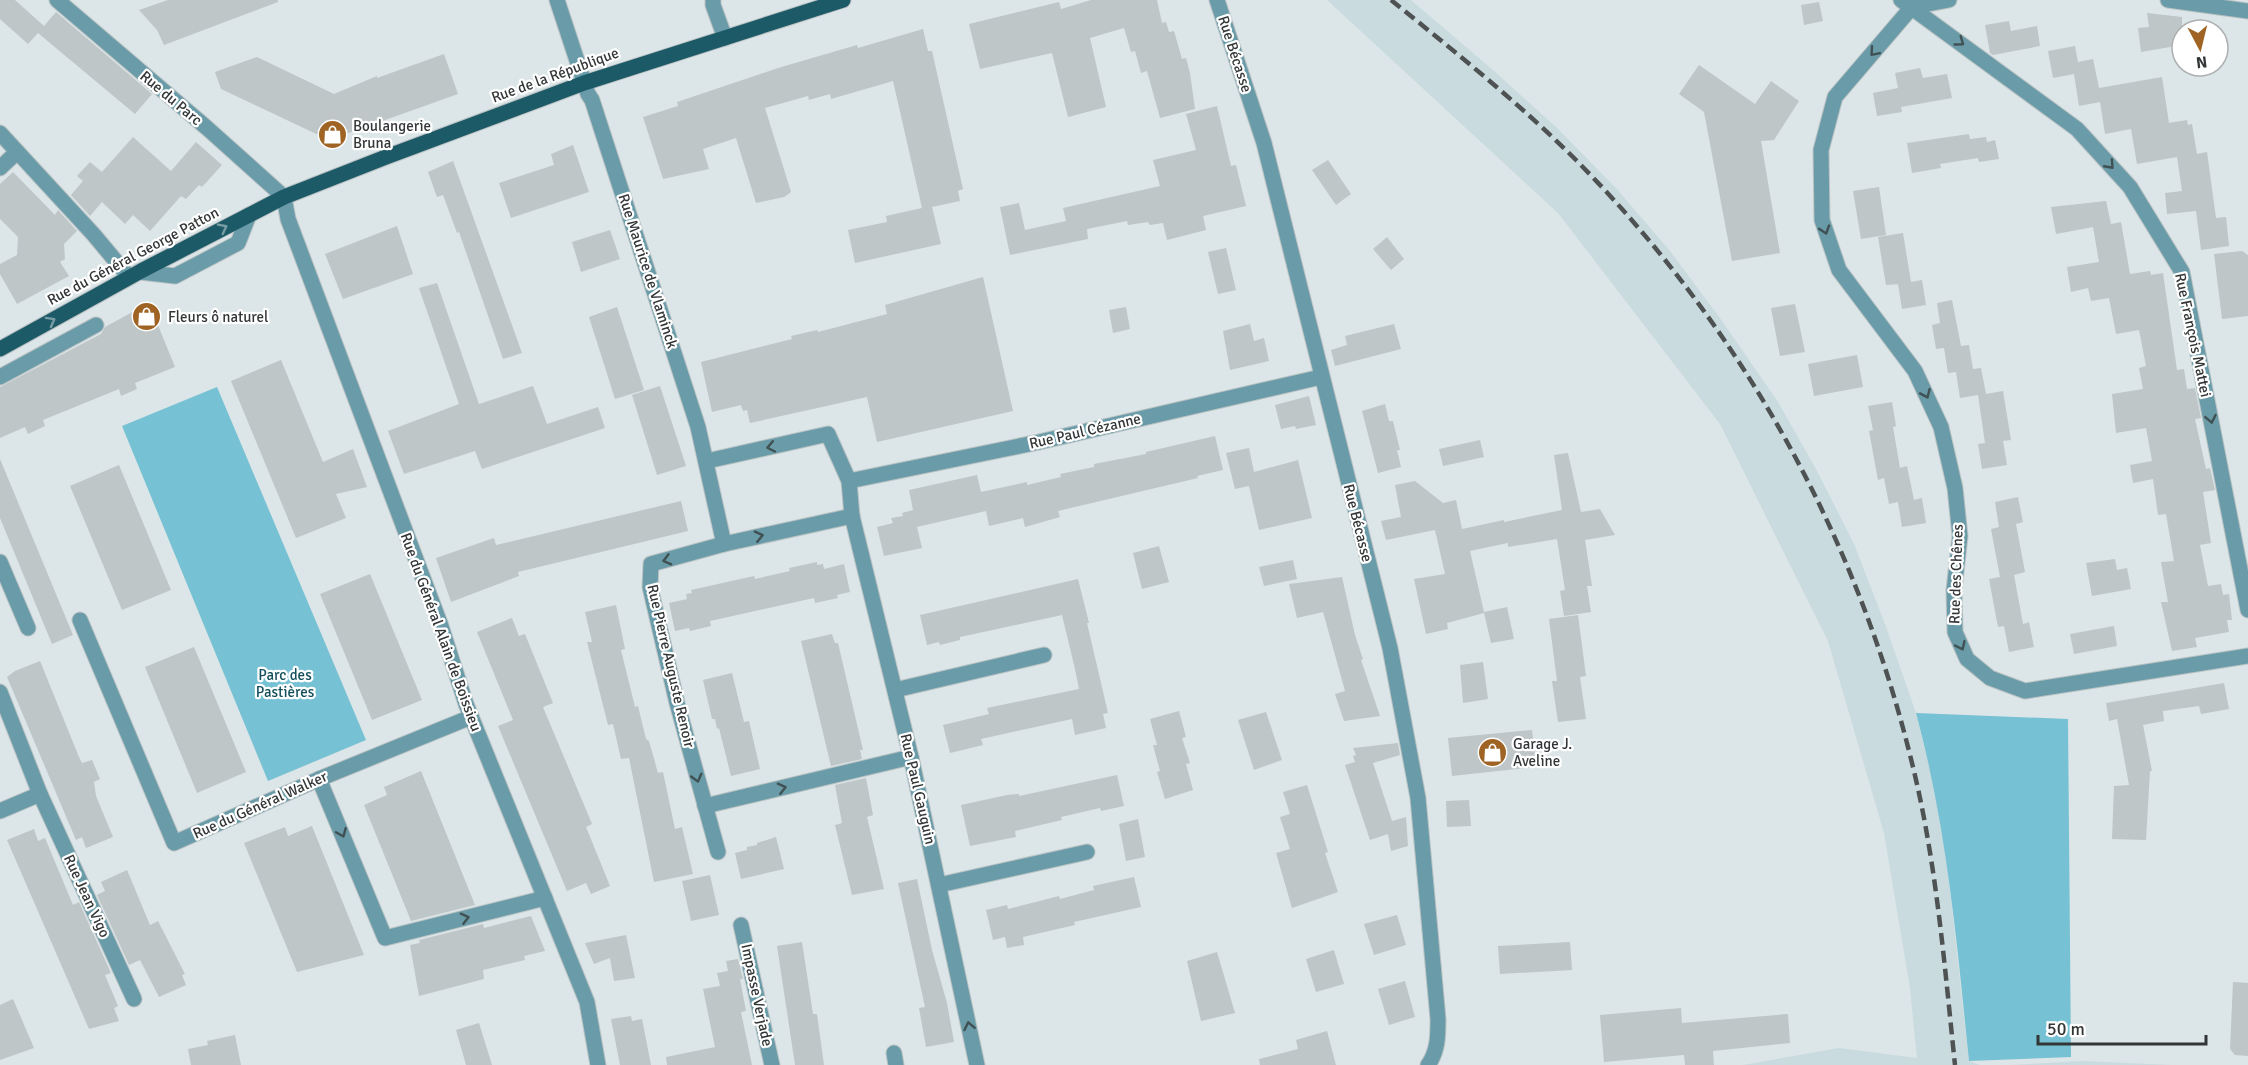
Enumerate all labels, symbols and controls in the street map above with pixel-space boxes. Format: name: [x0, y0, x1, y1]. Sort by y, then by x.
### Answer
street label: Rue Bécasse: [1214, 13, 1256, 95]
north arrow: [2170, 18, 2230, 78]
one-way arrow: [1953, 35, 1964, 46]
street label: Rue de la République: [489, 44, 621, 106]
one-way arrow: [1870, 45, 1881, 56]
text: N: [2195, 51, 2208, 72]
street label: Rue du Parc: [136, 67, 206, 129]
place label: Boulangerie Bruna: [353, 117, 431, 152]
shop icon: Boulangerie Bruna: [316, 119, 348, 151]
one-way arrow: [2103, 158, 2114, 169]
street label: Rue Maurice de Vlaminck: [614, 191, 682, 351]
street label: Rue du Général George Patton: [44, 203, 222, 309]
one-way arrow: [216, 224, 227, 236]
one-way arrow: [1818, 224, 1831, 235]
street label: Rue François Mattei: [2171, 271, 2215, 399]
shop icon: Fleurs ô naturel: [131, 301, 163, 333]
place label: Fleurs ô naturel: [168, 308, 269, 326]
one-way arrow: [45, 316, 55, 328]
one-way arrow: [1919, 388, 1931, 399]
street label: Rue Paul Cézanne: [1027, 409, 1143, 453]
one-way arrow: [2204, 414, 2217, 424]
one-way arrow: [766, 440, 776, 453]
street label: Rue Bécasse: [1340, 482, 1376, 564]
street label: Rue des Chênes: [1945, 523, 1967, 624]
street label: Rue du Général Alain de Boissieu: [397, 530, 485, 734]
one-way arrow: [754, 531, 764, 544]
one-way arrow: [663, 552, 673, 565]
street label: Rue Pierre Auguste Renoir: [643, 583, 699, 750]
one-way arrow: [1954, 639, 1966, 650]
park label: Parc des Pastières: [256, 666, 315, 701]
street label: Rue Paul Gauguin: [897, 732, 939, 846]
place label: Garage J. Aveline: [1513, 735, 1572, 770]
shop icon: Garage J. Aveline: [1476, 737, 1508, 769]
street label: Rue du Général Walker: [190, 767, 330, 843]
one-way arrow: [690, 773, 703, 783]
one-way arrow: [777, 782, 787, 795]
one-way arrow: [335, 827, 347, 838]
street label: Rue Jean Vigo: [60, 852, 114, 940]
one-way arrow: [460, 913, 470, 926]
street label: Impasse Verjade: [737, 942, 777, 1048]
scale bar: [2038, 1008, 2206, 1046]
text: 50 m: [2047, 1018, 2085, 1040]
one-way arrow: [963, 1021, 976, 1031]

